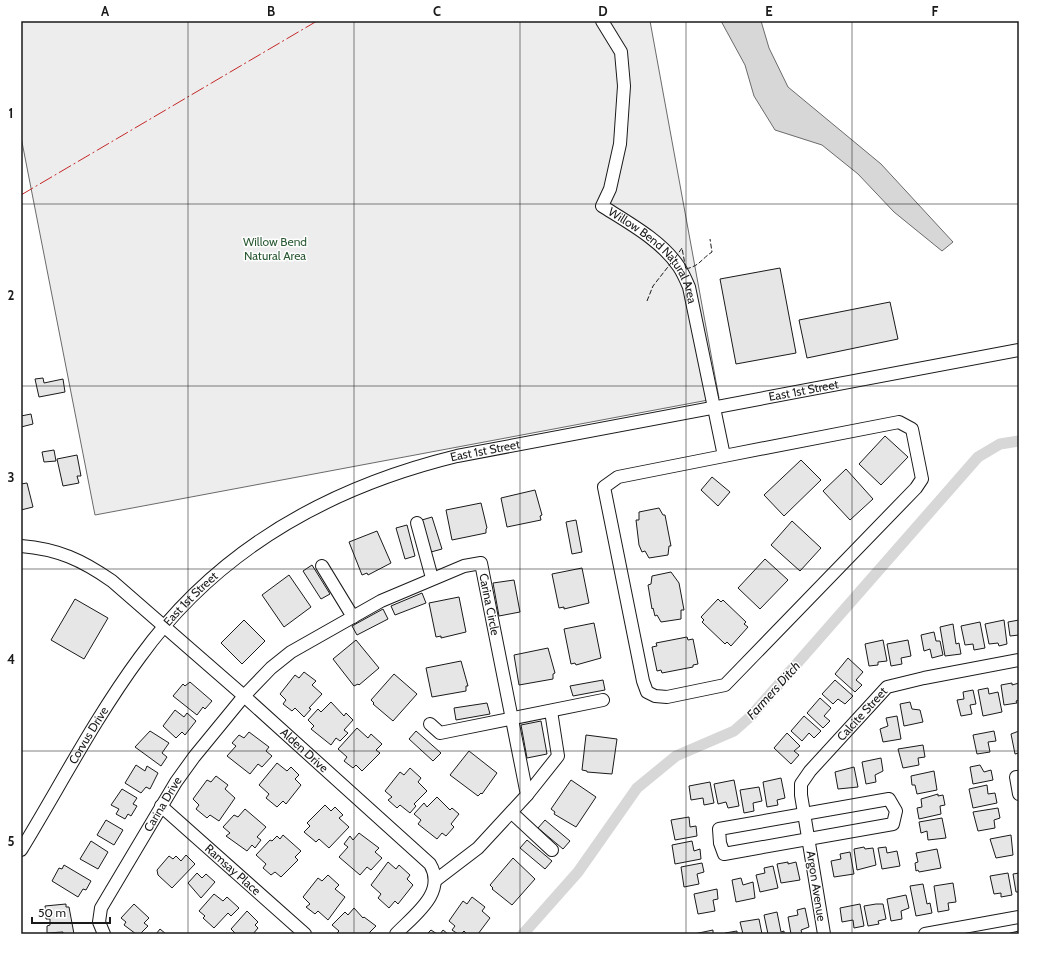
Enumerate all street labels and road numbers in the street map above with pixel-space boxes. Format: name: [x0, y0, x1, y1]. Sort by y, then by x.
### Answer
street label: Willow Bend Natural Area: [606, 204, 700, 305]
street label: East 1st Street: [767, 376, 840, 404]
street label: East 1st Street: [449, 436, 521, 464]
street label: East 1st Street: [160, 568, 221, 629]
street label: Carina Circle: [476, 572, 503, 637]
street label: Calcite Street: [833, 684, 890, 744]
street label: Corvus Drive: [65, 704, 111, 767]
street label: Alden Drive: [277, 725, 332, 775]
street label: Carina Drive: [140, 773, 185, 834]
street label: Ramsay Place: [202, 841, 264, 898]
street label: Argon Avenue: [804, 850, 829, 922]

